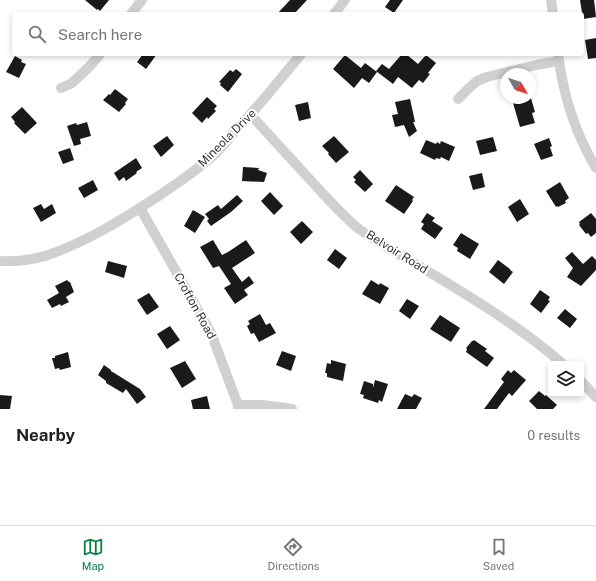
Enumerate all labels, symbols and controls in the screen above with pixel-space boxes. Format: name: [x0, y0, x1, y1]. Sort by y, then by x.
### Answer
search box: [12, 12, 584, 56]
icon: search: [26, 23, 48, 45]
text: Search here: [58, 26, 142, 43]
north arrow: [500, 68, 536, 104]
street label: Mineola Drive: [195, 106, 259, 170]
street label: Belvoir Road: [364, 227, 430, 277]
street label: Crofton Road: [171, 271, 219, 341]
map controls: [548, 361, 584, 397]
button: layers: [548, 361, 584, 397]
text: Nearby: [16, 425, 75, 445]
text: 0 results: [527, 428, 580, 443]
tab: Map: [82, 536, 104, 572]
tab: Directions: [268, 536, 319, 572]
tab: Saved: [483, 536, 514, 572]

